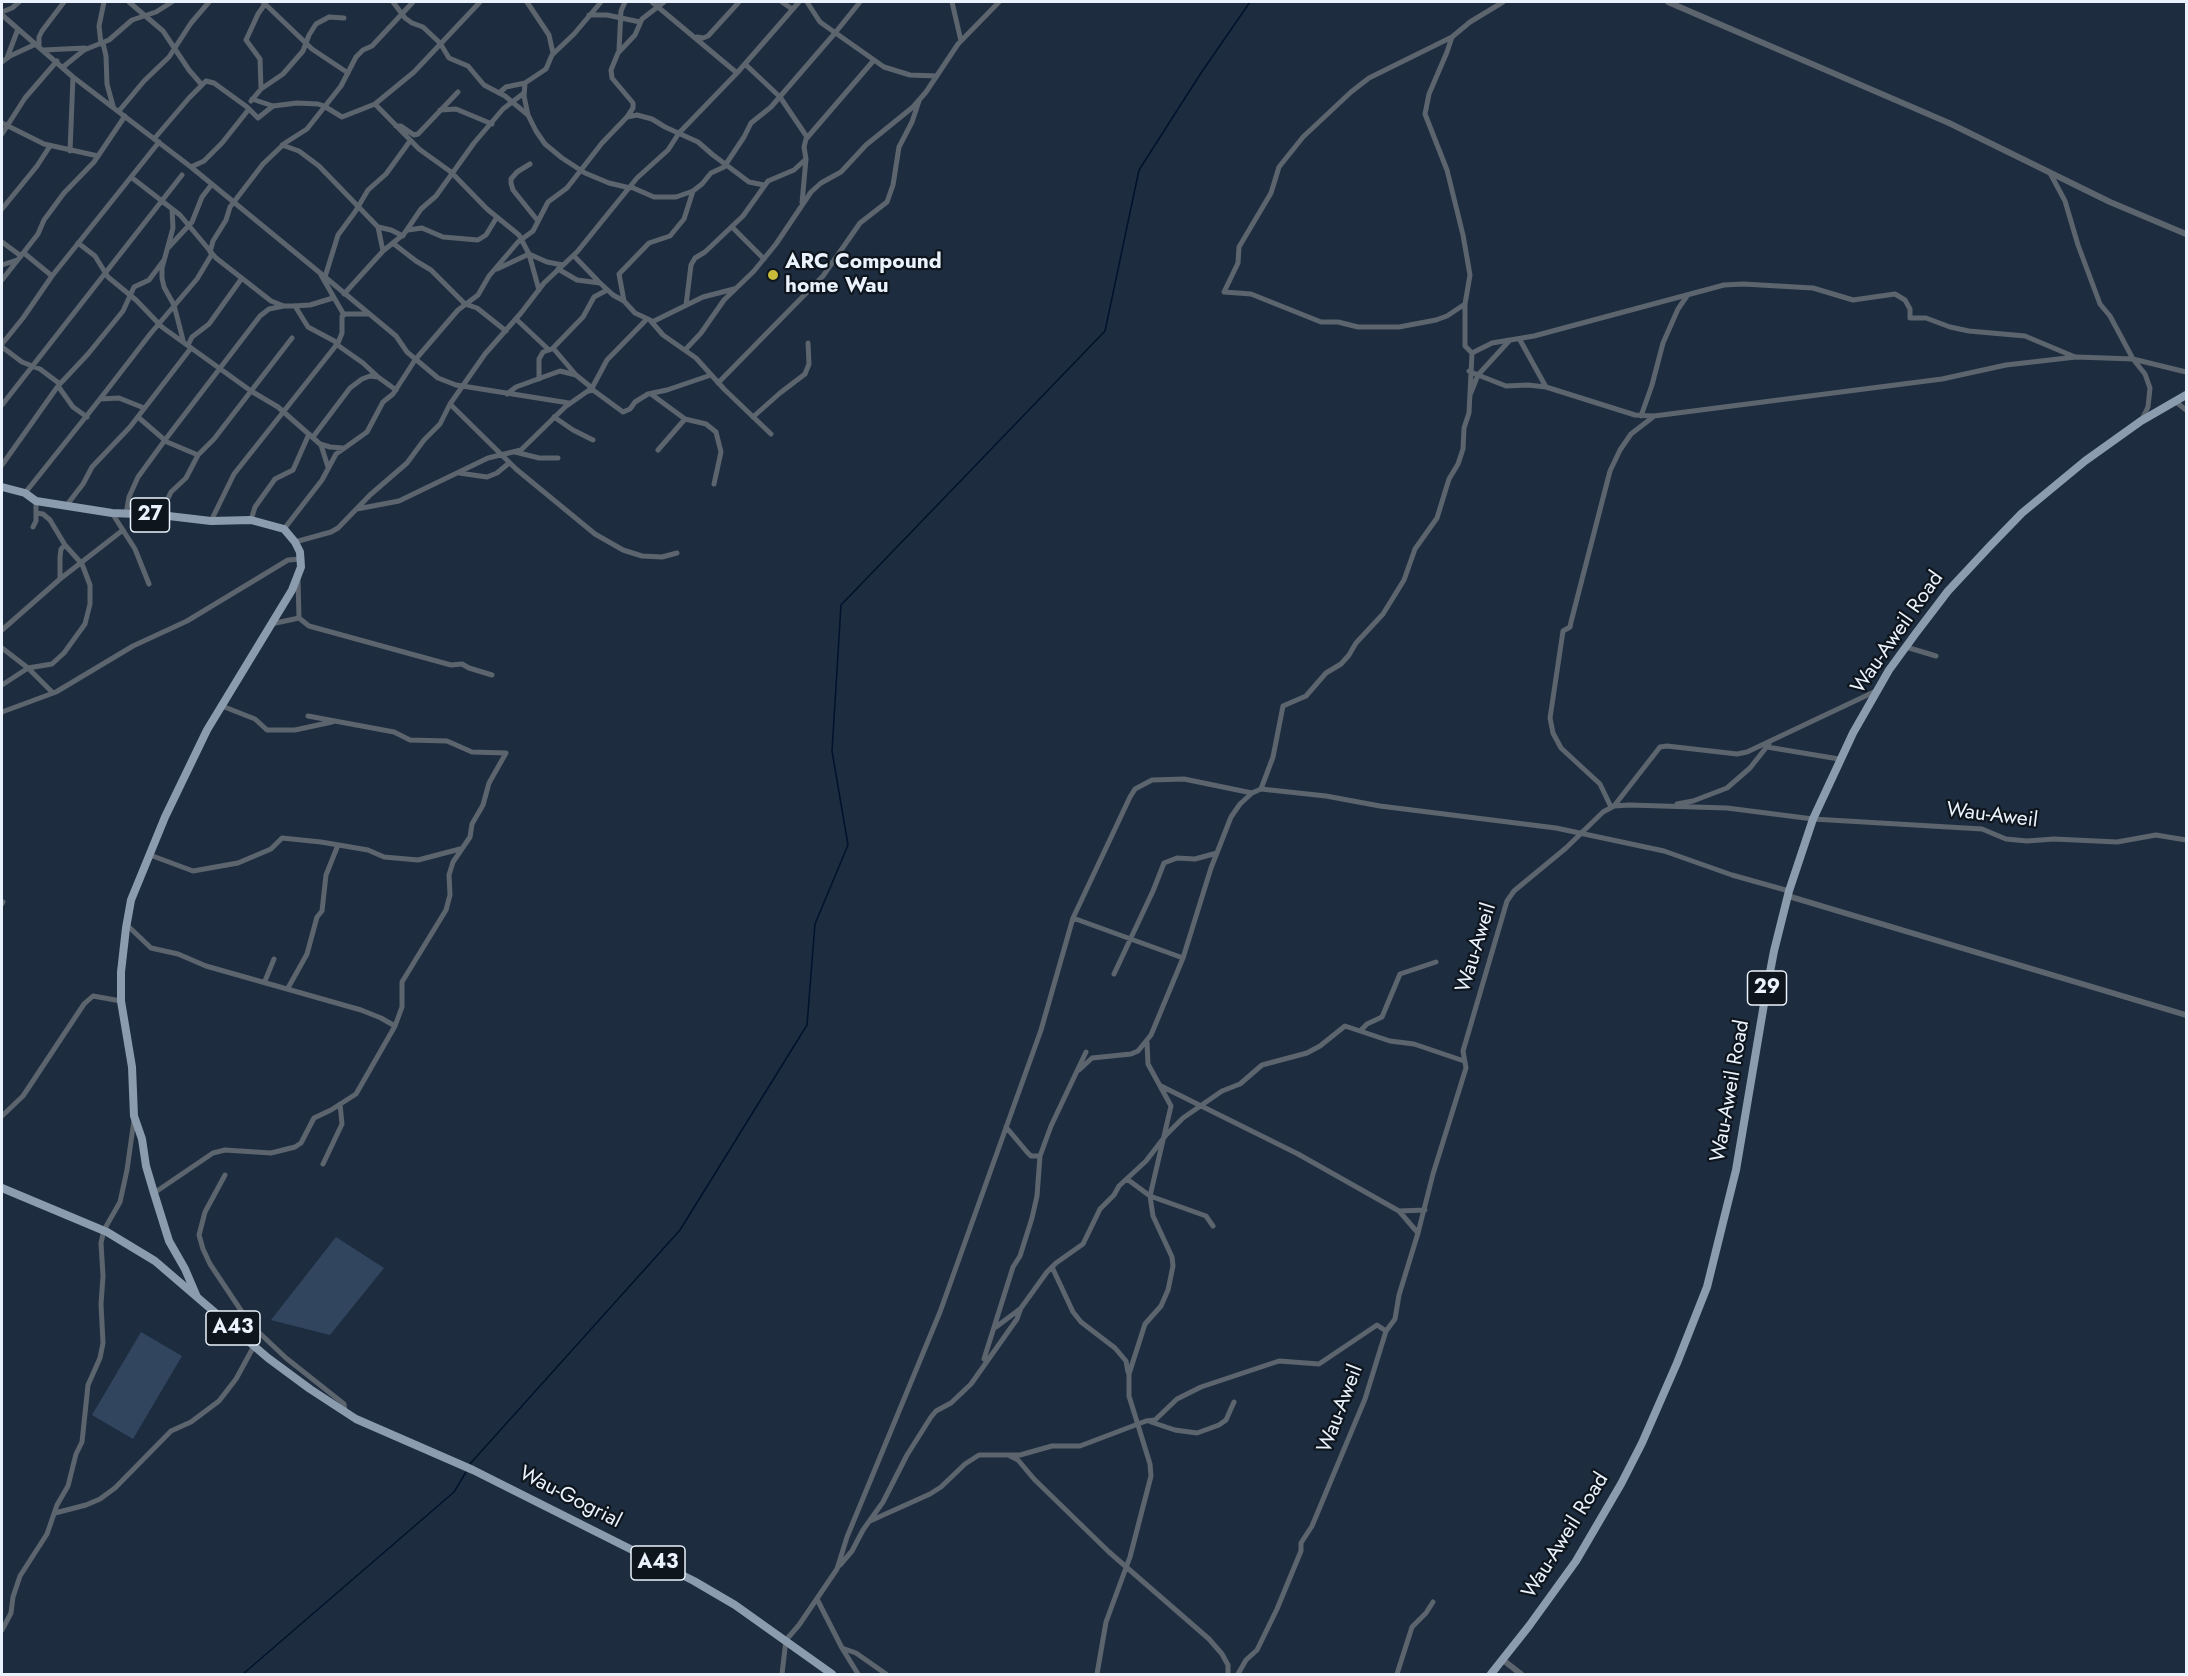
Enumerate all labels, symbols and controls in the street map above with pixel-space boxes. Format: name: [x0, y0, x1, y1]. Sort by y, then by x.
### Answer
place label: ARC Compound home Wau: [785, 250, 942, 300]
marker: ARC Compound home Wau: [766, 268, 780, 282]
road number: 27: [130, 498, 170, 532]
street label: Wau-Aweil Road: [1846, 567, 1950, 699]
street label: Wau-Aweil: [1945, 798, 2039, 834]
street label: Wau-Aweil: [1451, 900, 1503, 996]
road number: 29: [1748, 971, 1786, 1005]
street label: Wau-Aweil Road: [1706, 1018, 1756, 1164]
road number: A43: [206, 1311, 260, 1345]
street label: Wau-Aweil: [1313, 1361, 1369, 1457]
street label: Wau-Gogrial: [515, 1461, 625, 1535]
street label: Wau-Aweil Road: [1517, 1468, 1615, 1604]
road number: A43: [631, 1546, 685, 1580]

